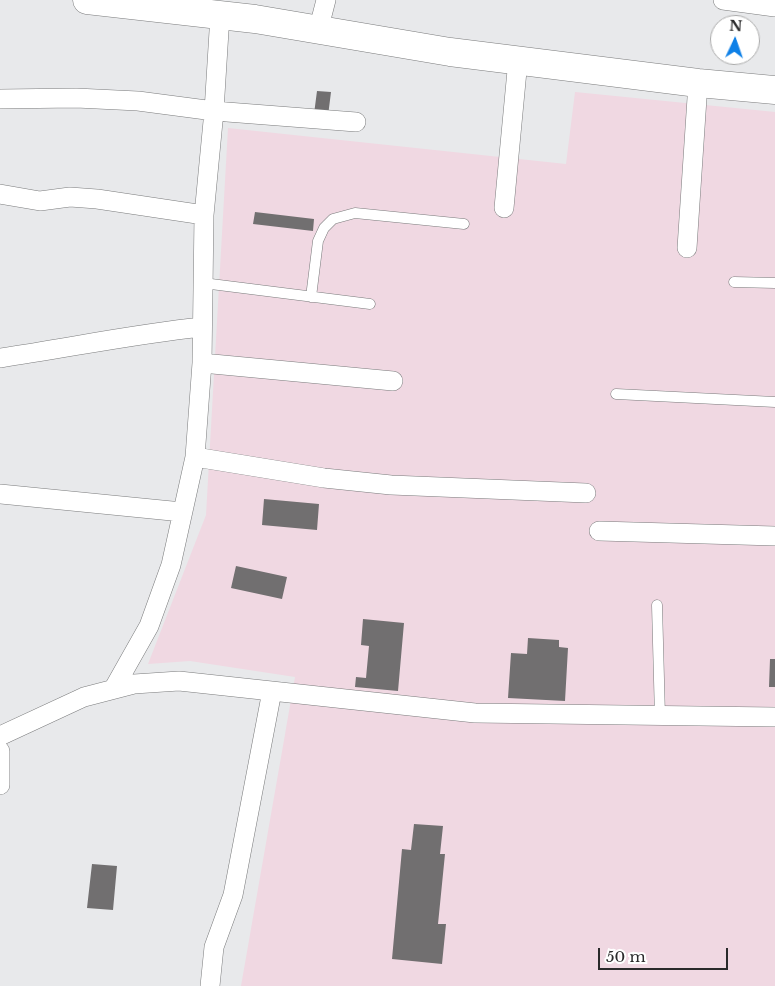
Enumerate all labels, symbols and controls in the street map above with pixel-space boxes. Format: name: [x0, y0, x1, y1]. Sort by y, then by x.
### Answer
north arrow: [710, 15, 760, 65]
text: N: [729, 17, 743, 35]
scale bar: [600, 938, 730, 970]
text: 50 m: [606, 947, 646, 966]

